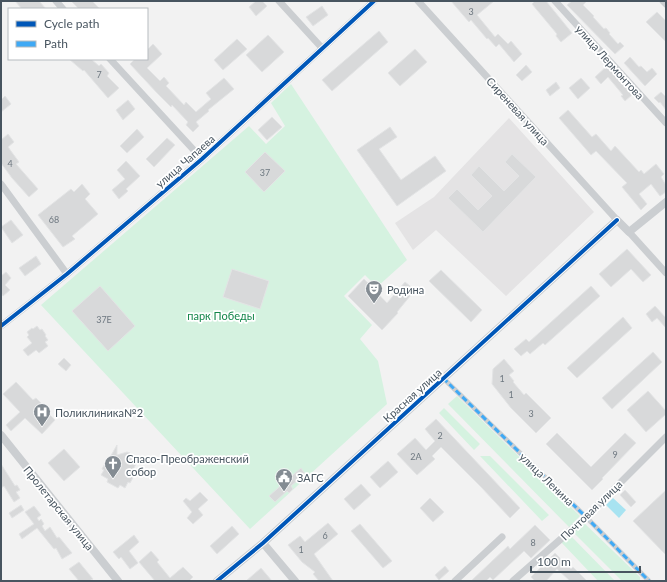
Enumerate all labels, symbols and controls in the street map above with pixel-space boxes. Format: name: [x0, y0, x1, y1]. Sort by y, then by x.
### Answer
house number: 3: [468, 6, 474, 17]
legend: [8, 8, 148, 60]
text: Cycle path: [44, 16, 99, 31]
street label: улица Лермонтова: [573, 22, 647, 102]
text: Path: [44, 36, 68, 51]
house number: 7: [96, 69, 102, 80]
street label: Сиреневая улица: [484, 74, 552, 148]
street label: улица Чапаева: [153, 132, 217, 190]
house number: 4: [7, 158, 13, 169]
house number: 37: [260, 167, 270, 178]
house number: 68: [49, 214, 59, 225]
theatre icon: Родина: [364, 279, 384, 304]
place label: Родина: [387, 283, 424, 296]
park label: парк Победы: [187, 309, 255, 322]
house number: 37Е: [96, 314, 112, 325]
street label: Красная улица: [380, 365, 444, 425]
house number: 1: [499, 373, 505, 384]
house number: 1: [508, 389, 514, 400]
hospital icon: Поликлиника№2: [32, 402, 52, 427]
place label: Поликлиника№2: [55, 406, 143, 419]
house number: 3: [528, 408, 534, 419]
house number: 2: [437, 430, 443, 441]
house number: 9: [612, 449, 618, 460]
street label: улица Ленина: [517, 450, 577, 508]
house number: 2А: [410, 451, 423, 462]
place label: Спасо-Преображенский собор: [126, 452, 249, 478]
church icon: Спасо-Преображенский собор: [103, 454, 123, 479]
street label: Пролетарская улица: [21, 463, 97, 553]
public building icon: ЗАГС: [274, 467, 294, 492]
place label: ЗАГС: [297, 471, 324, 484]
street label: Почтовая улица: [557, 477, 625, 543]
house number: 6: [322, 530, 328, 541]
house number: 8: [530, 537, 536, 548]
house number: 1: [298, 544, 304, 555]
scale bar: [531, 548, 640, 574]
text: 100 m: [537, 554, 571, 569]

